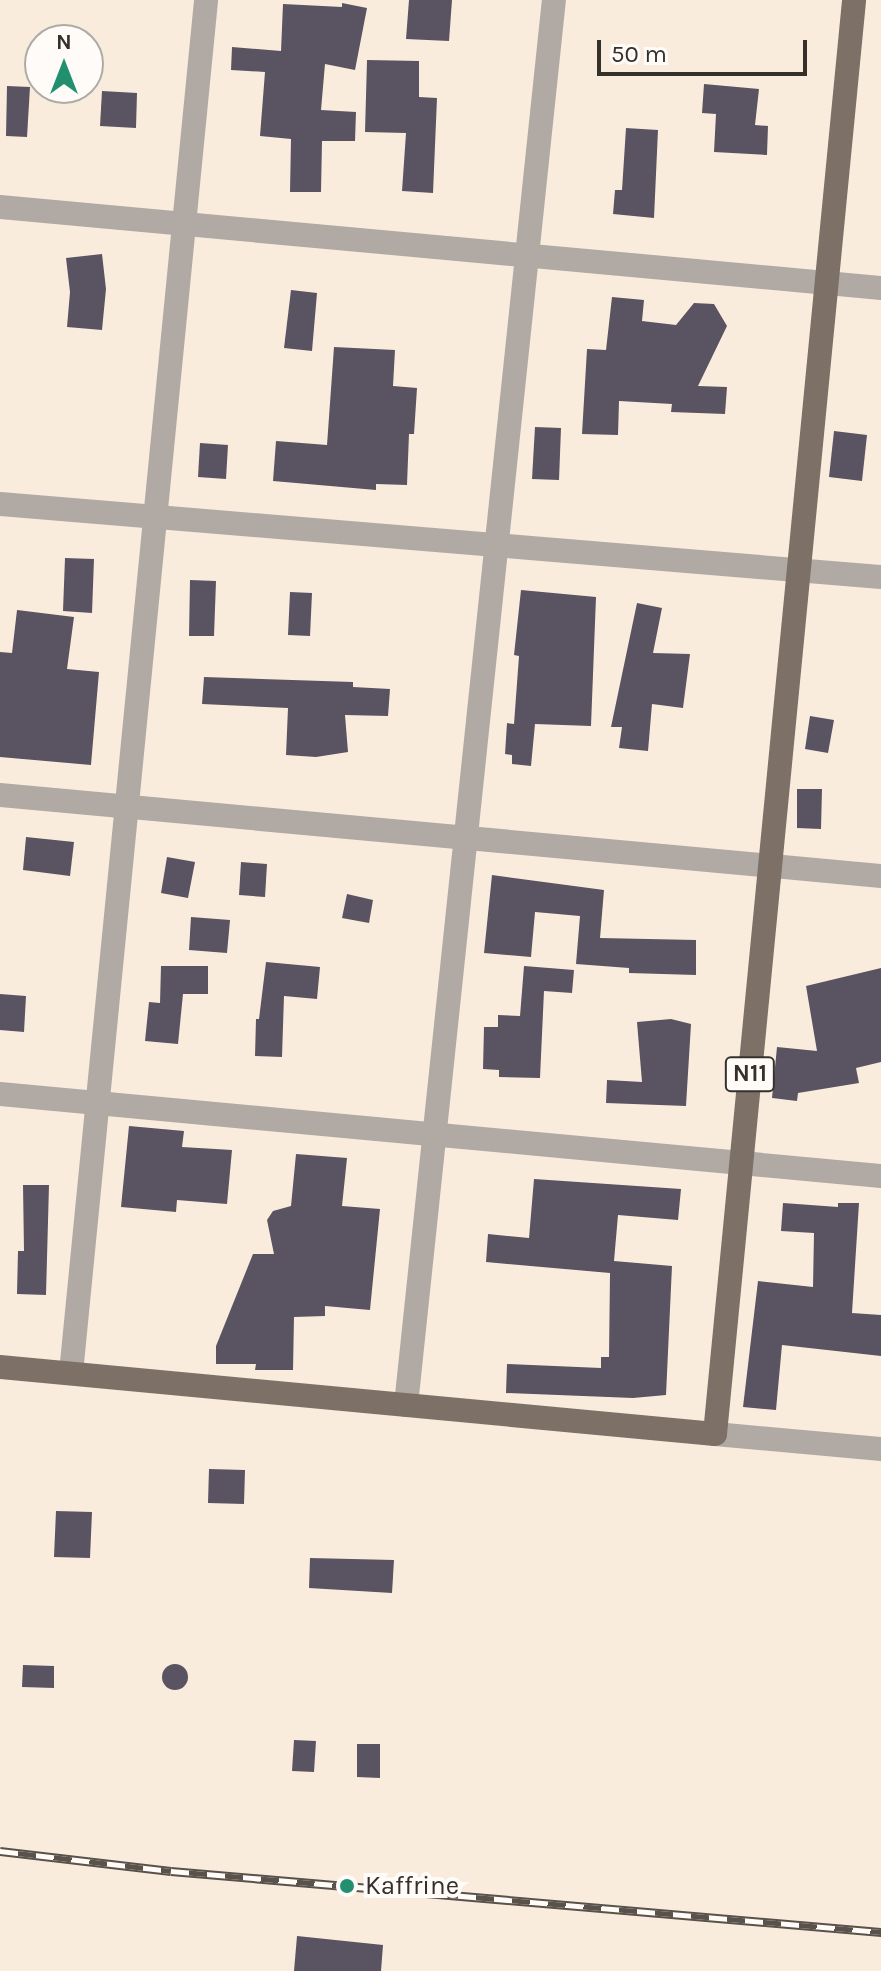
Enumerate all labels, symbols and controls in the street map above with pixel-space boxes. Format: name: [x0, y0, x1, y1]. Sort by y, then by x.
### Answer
north arrow: [24, 24, 104, 104]
scale bar: [601, 24, 811, 74]
text: N: [56, 29, 72, 55]
text: 50 m: [611, 40, 667, 68]
road number: N11: [724, 1054, 776, 1094]
place label: Kaffrine: [365, 1870, 459, 1902]
marker: Kaffrine: [336, 1875, 358, 1897]

